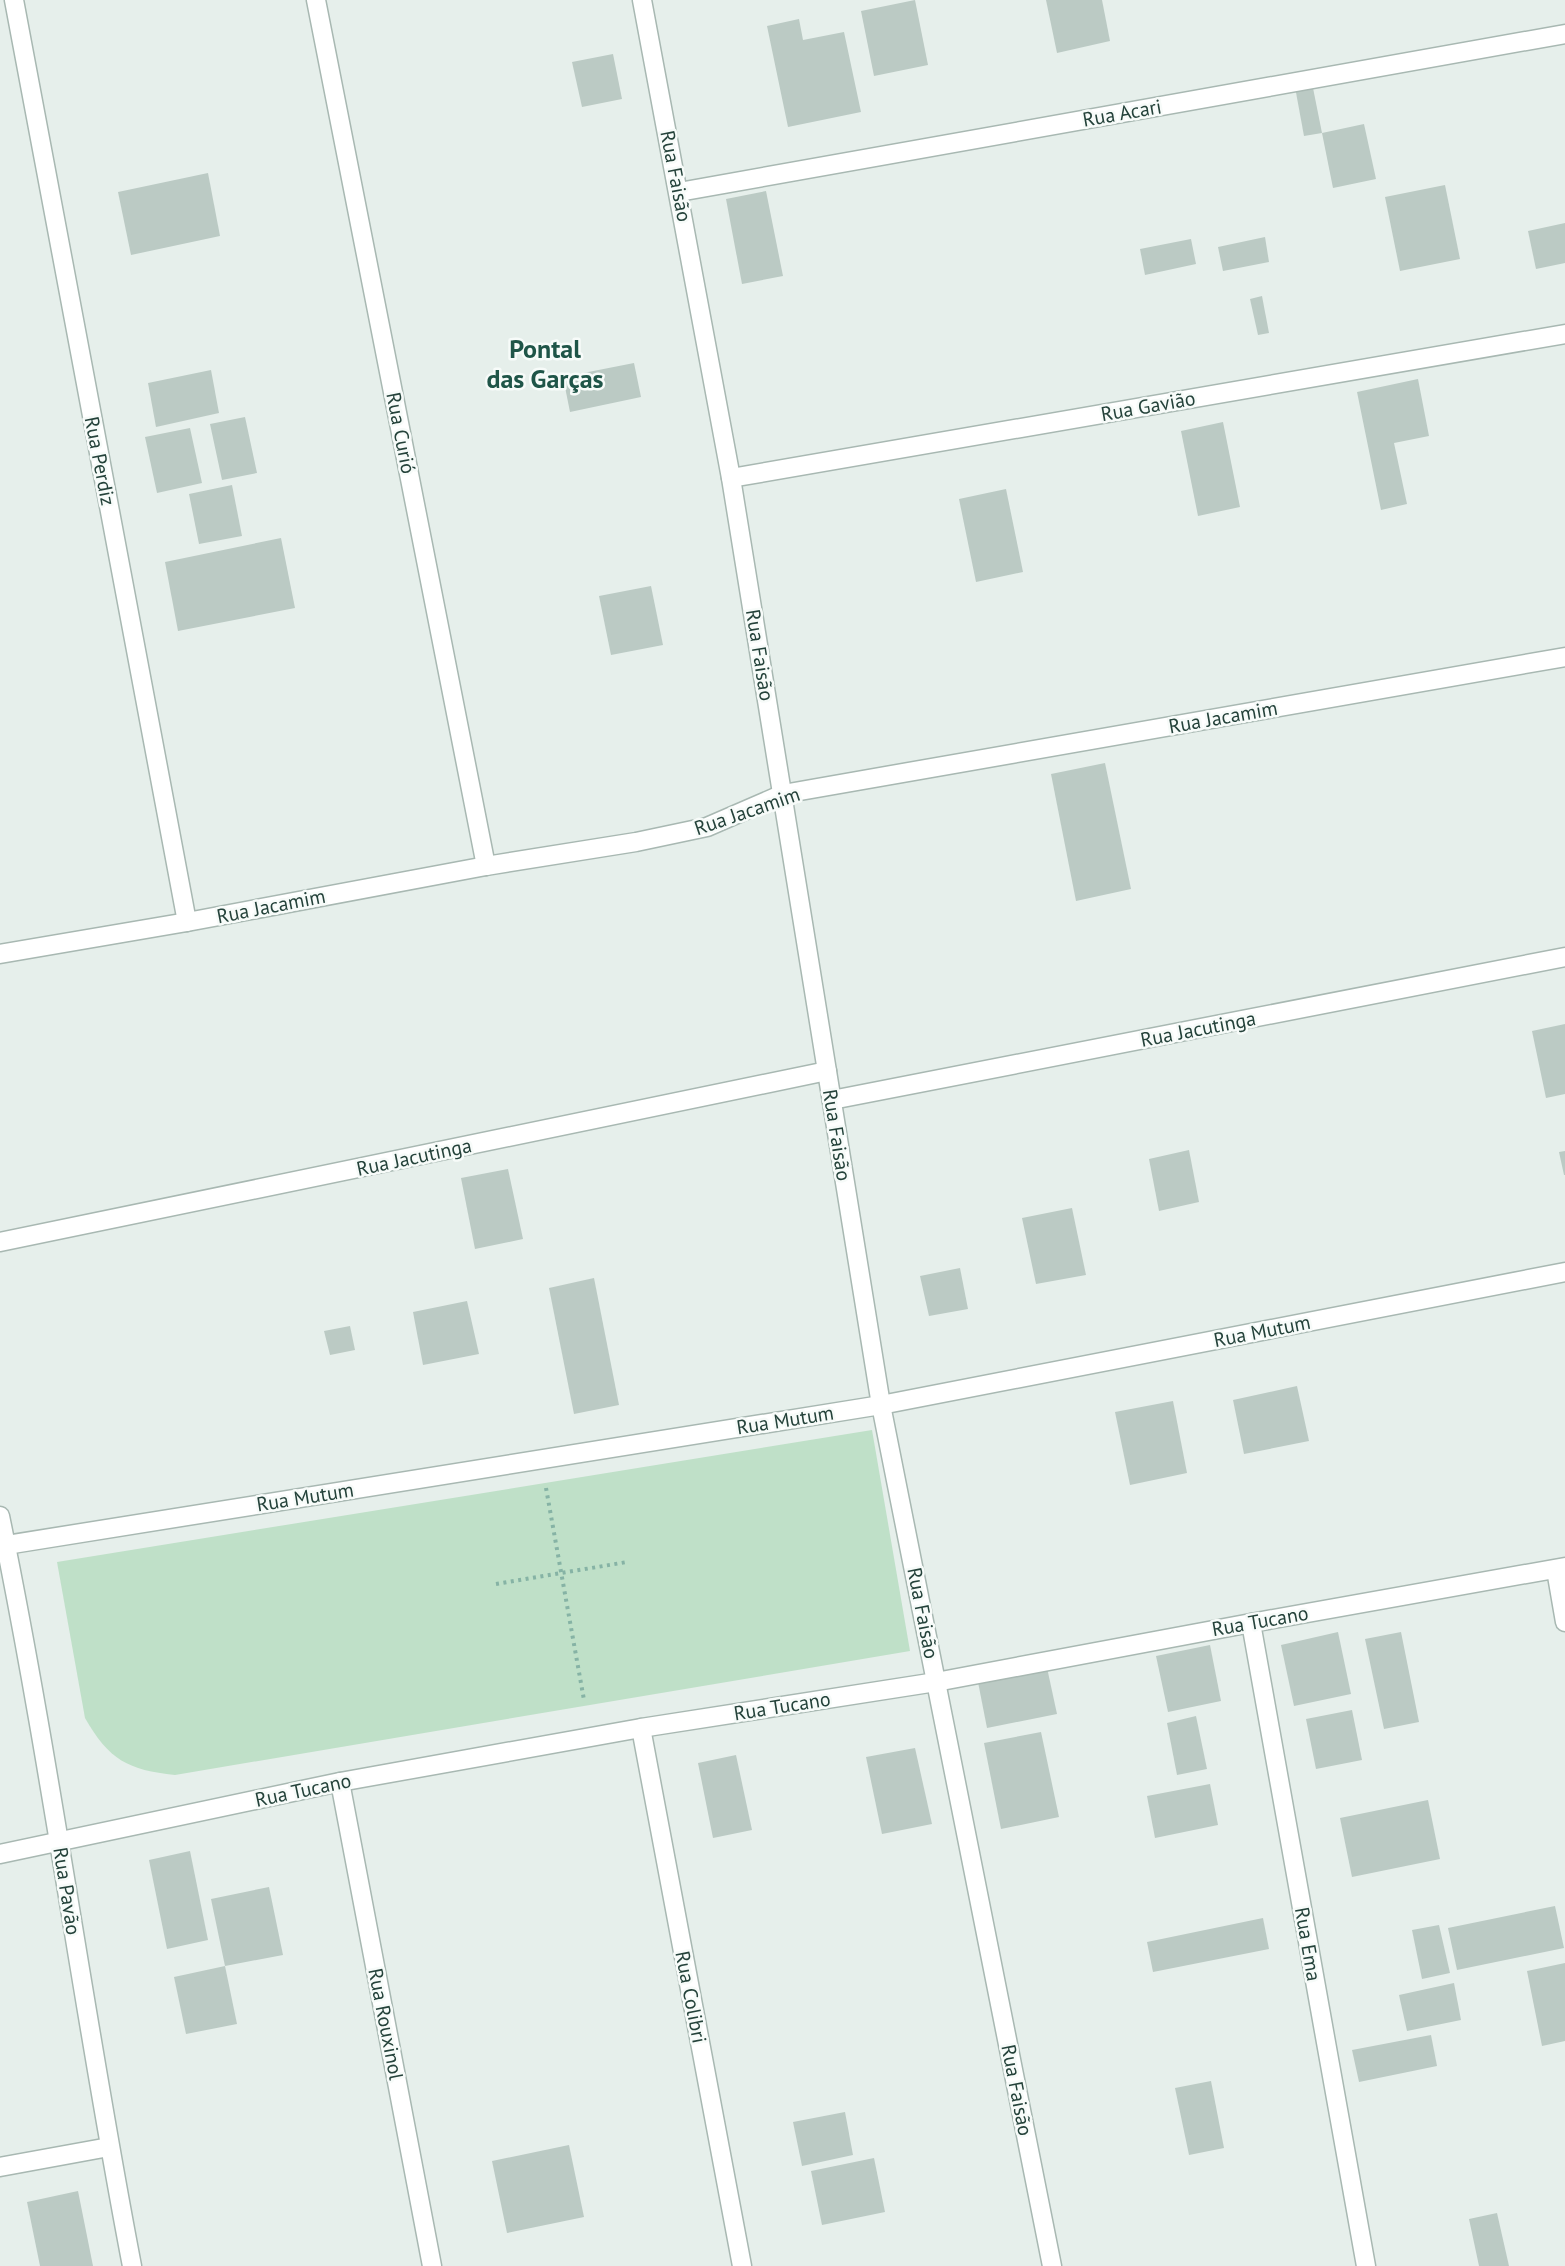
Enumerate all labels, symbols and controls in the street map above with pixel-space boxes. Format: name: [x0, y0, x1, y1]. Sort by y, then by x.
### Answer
street label: Rua Acari: [1081, 93, 1163, 133]
street label: Rua Faisão: [654, 128, 698, 224]
district label: Pontal das Garças: [486, 332, 604, 395]
street label: Rua Gavião: [1099, 385, 1197, 427]
street label: Rua Curió: [380, 390, 422, 476]
street label: Rua Perdiz: [79, 414, 121, 508]
street label: Rua Faisão: [740, 607, 780, 703]
street label: Rua Jacamim: [1166, 695, 1280, 739]
street label: Rua Jacamim: [691, 781, 803, 841]
street label: Rua Jacamim: [214, 883, 328, 929]
street label: Rua Jacutinga: [1138, 1005, 1258, 1053]
street label: Rua Faisão: [817, 1087, 857, 1183]
street label: Rua Jacutinga: [354, 1132, 474, 1182]
street label: Rua Mutum: [1211, 1309, 1313, 1353]
street label: Rua Mutum: [735, 1399, 835, 1441]
street label: Rua Mutum: [255, 1476, 355, 1518]
street label: Rua Faisão: [901, 1565, 945, 1661]
street label: Rua Tucano: [1210, 1600, 1310, 1642]
street label: Rua Tucano: [732, 1686, 832, 1726]
street label: Rua Tucano: [253, 1767, 353, 1813]
street label: Rua Pavão: [47, 1845, 87, 1937]
street label: Rua Ema: [1289, 1905, 1327, 1983]
street label: Rua Colibri: [669, 1949, 713, 2045]
street label: Rua Rouxinol: [362, 1966, 410, 2082]
street label: Rua Faisão: [995, 2042, 1039, 2138]

